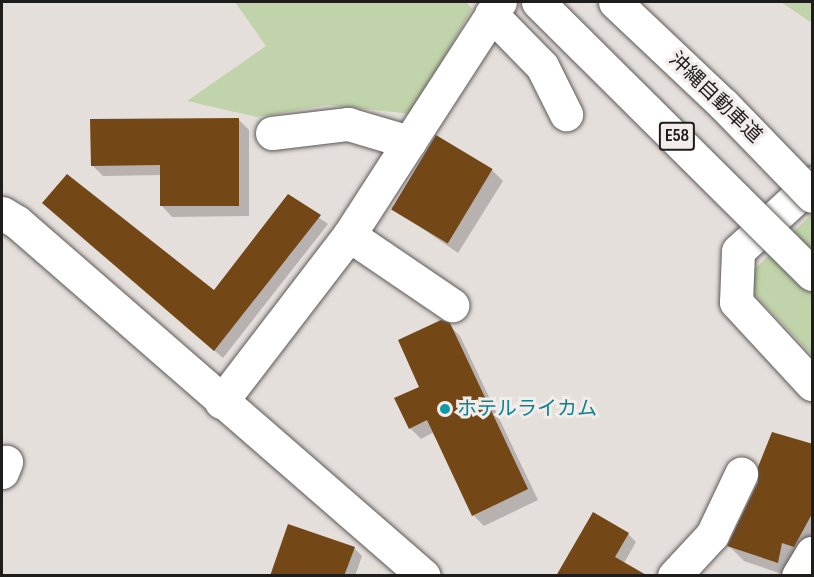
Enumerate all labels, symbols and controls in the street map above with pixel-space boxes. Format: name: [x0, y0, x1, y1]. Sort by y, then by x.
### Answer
street label: 沖縄自動車道: [664, 48, 766, 148]
road number: E58: [658, 121, 696, 151]
place label: ホテルライカム: [457, 397, 597, 421]
marker: ホテルライカム: [438, 402, 452, 416]

